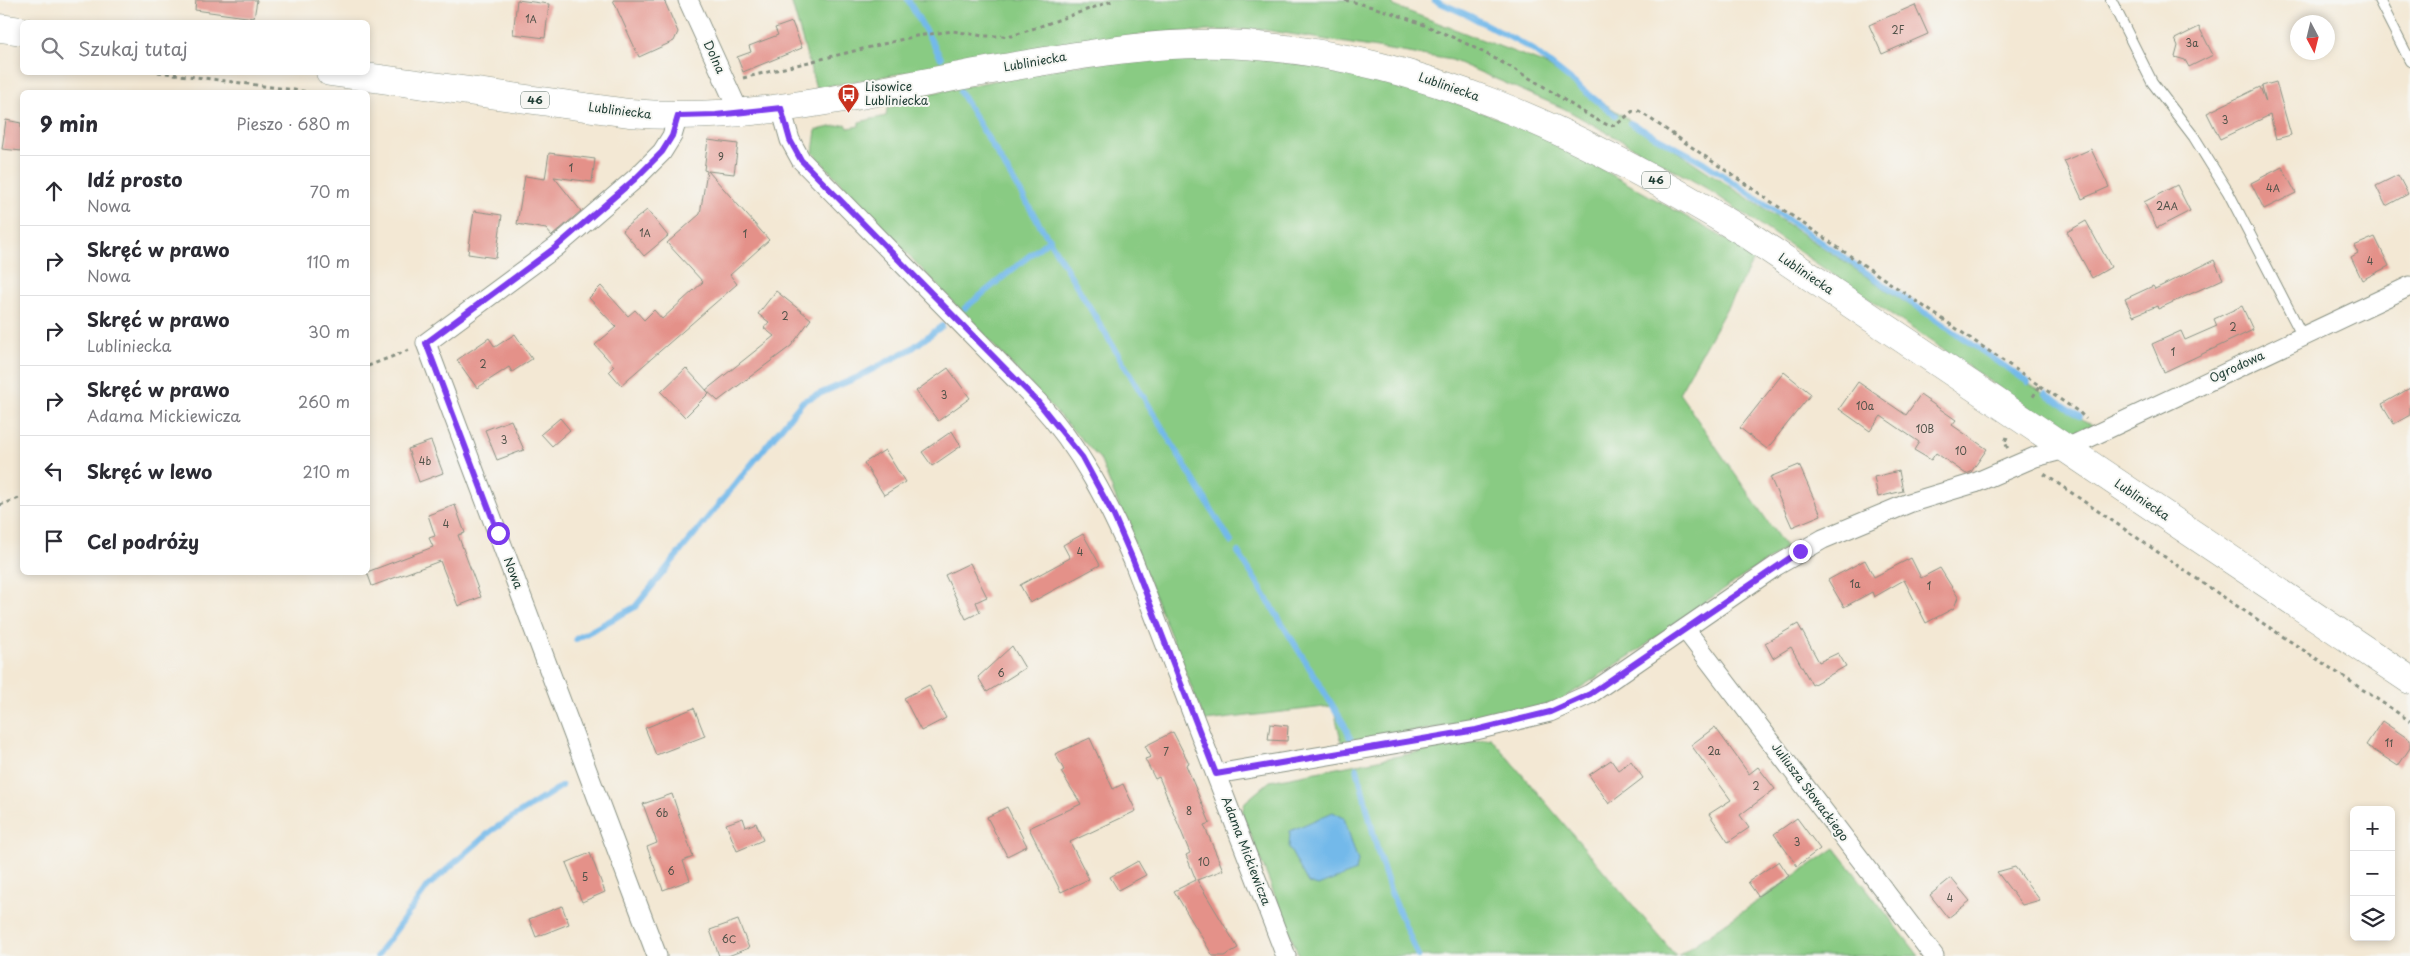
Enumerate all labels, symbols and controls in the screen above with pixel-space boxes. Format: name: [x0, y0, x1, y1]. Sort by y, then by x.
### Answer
house number: 1A: [525, 11, 537, 26]
north arrow: [2290, 15, 2335, 60]
search box: [20, 20, 370, 75]
house number: 2F: [1892, 22, 1905, 37]
icon: search: [38, 34, 66, 62]
text: Szukaj tutaj: [78, 34, 188, 62]
house number: 3a: [2186, 35, 2199, 50]
street label: Dolna: [700, 37, 730, 77]
street label: Lubliniecka: [1002, 47, 1068, 75]
street label: Lubliniecka: [1416, 67, 1483, 105]
place label: Lisowice Lubliniecka: [865, 77, 929, 109]
bus stop icon: Lisowice Lubliniecka: [837, 82, 861, 113]
road number: 46: [521, 92, 549, 108]
street label: Lubliniecka: [588, 97, 653, 123]
text: 9 min: [40, 107, 98, 139]
text: Pieszo · 680 m: [237, 111, 350, 135]
house number: 3: [2222, 112, 2228, 127]
house number: 9: [718, 149, 724, 164]
house number: 1: [569, 160, 573, 175]
text: Idź prosto: [87, 165, 183, 193]
road number: 46: [1642, 172, 1670, 188]
icon: ahead: [40, 177, 68, 205]
text: 70 m: [310, 179, 350, 203]
house number: 4A: [2266, 180, 2280, 195]
text: Nowa: [87, 193, 130, 217]
house number: 2AA: [2156, 198, 2178, 213]
house number: 1A: [639, 225, 651, 240]
house number: 1: [743, 226, 747, 241]
text: Skręć w prawo: [87, 235, 230, 263]
icon: right: [40, 247, 68, 275]
street label: Lubliniecka: [1775, 248, 1838, 299]
text: 110 m: [307, 249, 350, 273]
house number: 4: [2367, 253, 2374, 268]
text: Nowa: [87, 263, 130, 287]
text: Skręć w prawo: [87, 305, 230, 333]
house number: 2: [781, 308, 789, 323]
icon: right: [40, 317, 68, 345]
text: 30 m: [308, 319, 350, 343]
house number: 2: [2229, 319, 2237, 334]
text: Lubliniecka: [87, 333, 171, 357]
house number: 1: [2171, 344, 2175, 359]
street label: Ogrodowa: [2206, 345, 2267, 387]
house number: 2: [479, 356, 487, 371]
text: Skręć w prawo: [87, 375, 230, 403]
icon: right: [40, 387, 68, 415]
house number: 3: [941, 387, 947, 402]
text: 260 m: [298, 389, 350, 413]
house number: 10a: [1856, 398, 1875, 413]
text: Adama Mickiewicza: [87, 403, 241, 427]
house number: 10B: [1916, 421, 1935, 436]
house number: 3: [501, 432, 507, 447]
house number: 10: [1955, 443, 1967, 458]
house number: 4b: [419, 453, 431, 468]
icon: left: [40, 457, 68, 485]
text: Skręć w lewo: [87, 457, 212, 485]
text: 210 m: [302, 459, 350, 483]
street label: Lubliniecka: [2111, 474, 2174, 525]
house number: 4: [443, 516, 450, 531]
route start: [487, 522, 510, 545]
icon: arrive: [40, 527, 68, 555]
text: Cel podróży: [87, 527, 199, 555]
route end: [1789, 540, 1812, 563]
house number: 4: [1077, 544, 1084, 559]
street label: Nowa: [500, 554, 528, 592]
house number: 1a: [1850, 576, 1861, 591]
house number: 1: [1927, 578, 1931, 593]
house number: 6: [997, 665, 1005, 680]
house number: 11: [2385, 735, 2393, 750]
street label: Juliusza Słowackiego: [1768, 738, 1854, 845]
house number: 2a: [1707, 743, 1721, 758]
house number: 7: [1163, 744, 1169, 759]
house number: 2: [1752, 778, 1760, 793]
street label: Adama Mickiewicza: [1218, 794, 1276, 908]
house number: 8: [1186, 803, 1192, 818]
house number: 6b: [656, 805, 669, 820]
map controls: [2350, 806, 2395, 941]
button: +: [2350, 806, 2395, 851]
house number: 3: [1794, 834, 1800, 849]
button: −: [2350, 851, 2395, 896]
house number: 10: [1198, 854, 1210, 869]
house number: 6: [667, 863, 675, 878]
house number: 5: [582, 869, 588, 884]
house number: 4: [1947, 890, 1954, 905]
button: layers: [2350, 896, 2395, 941]
house number: 6C: [722, 931, 736, 946]

